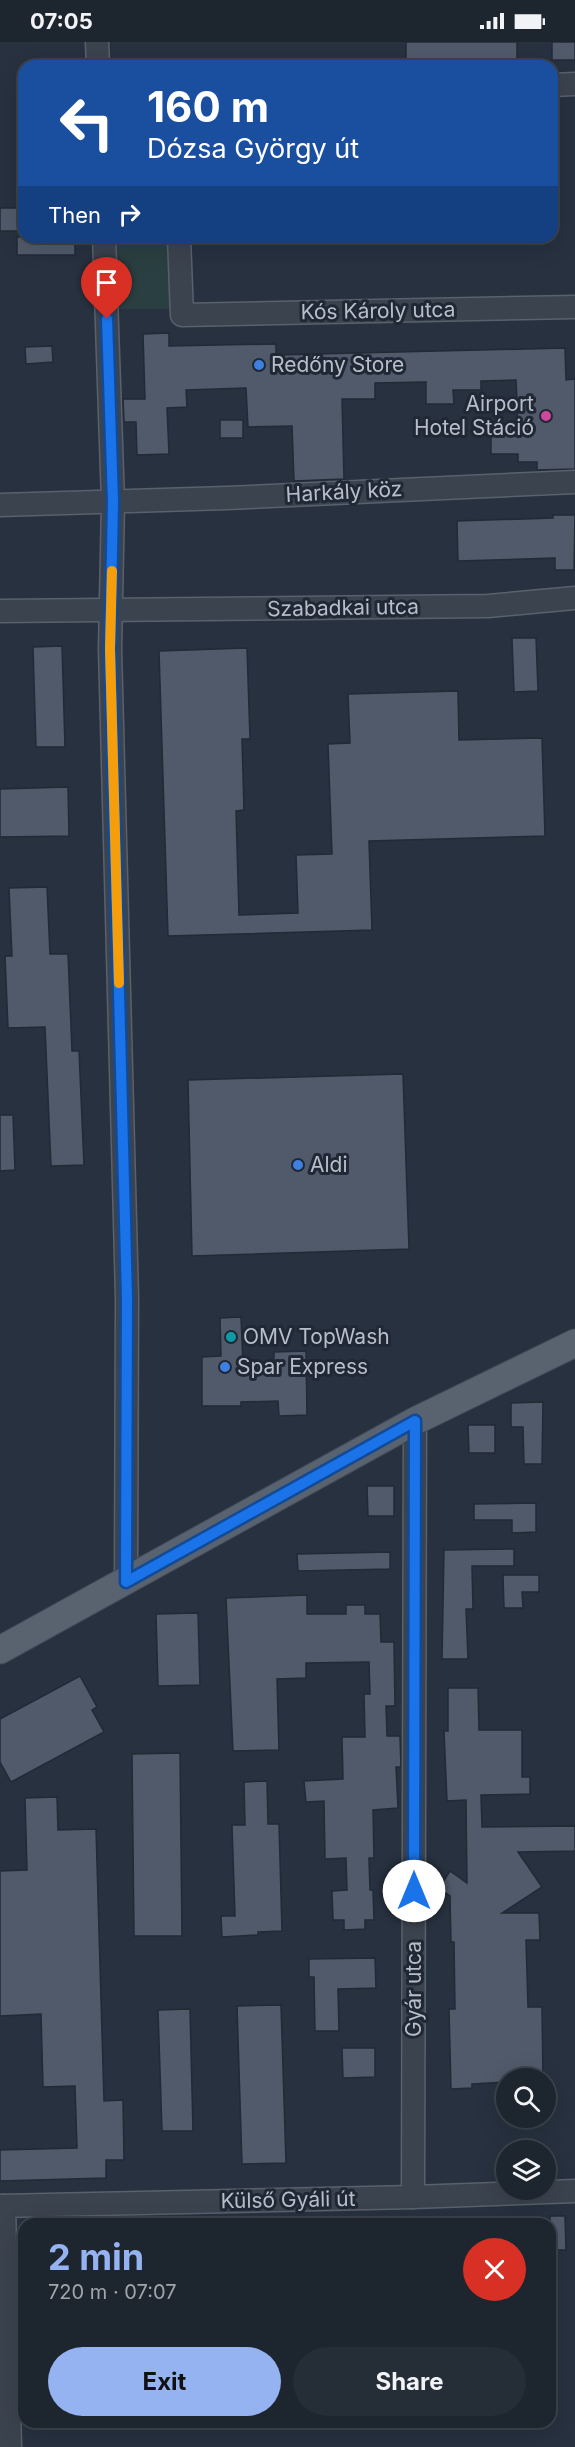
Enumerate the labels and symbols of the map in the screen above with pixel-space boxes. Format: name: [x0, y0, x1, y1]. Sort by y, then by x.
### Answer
pin: [81, 257, 132, 319]
street label: Kós Károly utca: [300, 297, 456, 324]
place label: Redőny Store: [271, 352, 404, 377]
marker: Redőny Store: [252, 358, 266, 372]
place label: Airport Hotel Stáció: [414, 391, 534, 440]
marker: Airport Hotel Stáció: [539, 409, 553, 423]
street label: Harkály köz: [285, 476, 403, 507]
street label: Szabadkai utca: [267, 594, 419, 621]
place label: Aldi: [310, 1152, 348, 1177]
marker: Aldi: [291, 1158, 305, 1172]
place label: OMV TopWash: [243, 1324, 390, 1349]
marker: OMV TopWash: [224, 1330, 238, 1344]
place label: Spar Express: [237, 1354, 368, 1379]
marker: Spar Express: [218, 1360, 232, 1374]
position arrow: [382, 1859, 446, 1923]
street label: Gyár utca: [401, 1941, 426, 2037]
street label: Külső Gyáli út: [220, 2186, 356, 2213]

